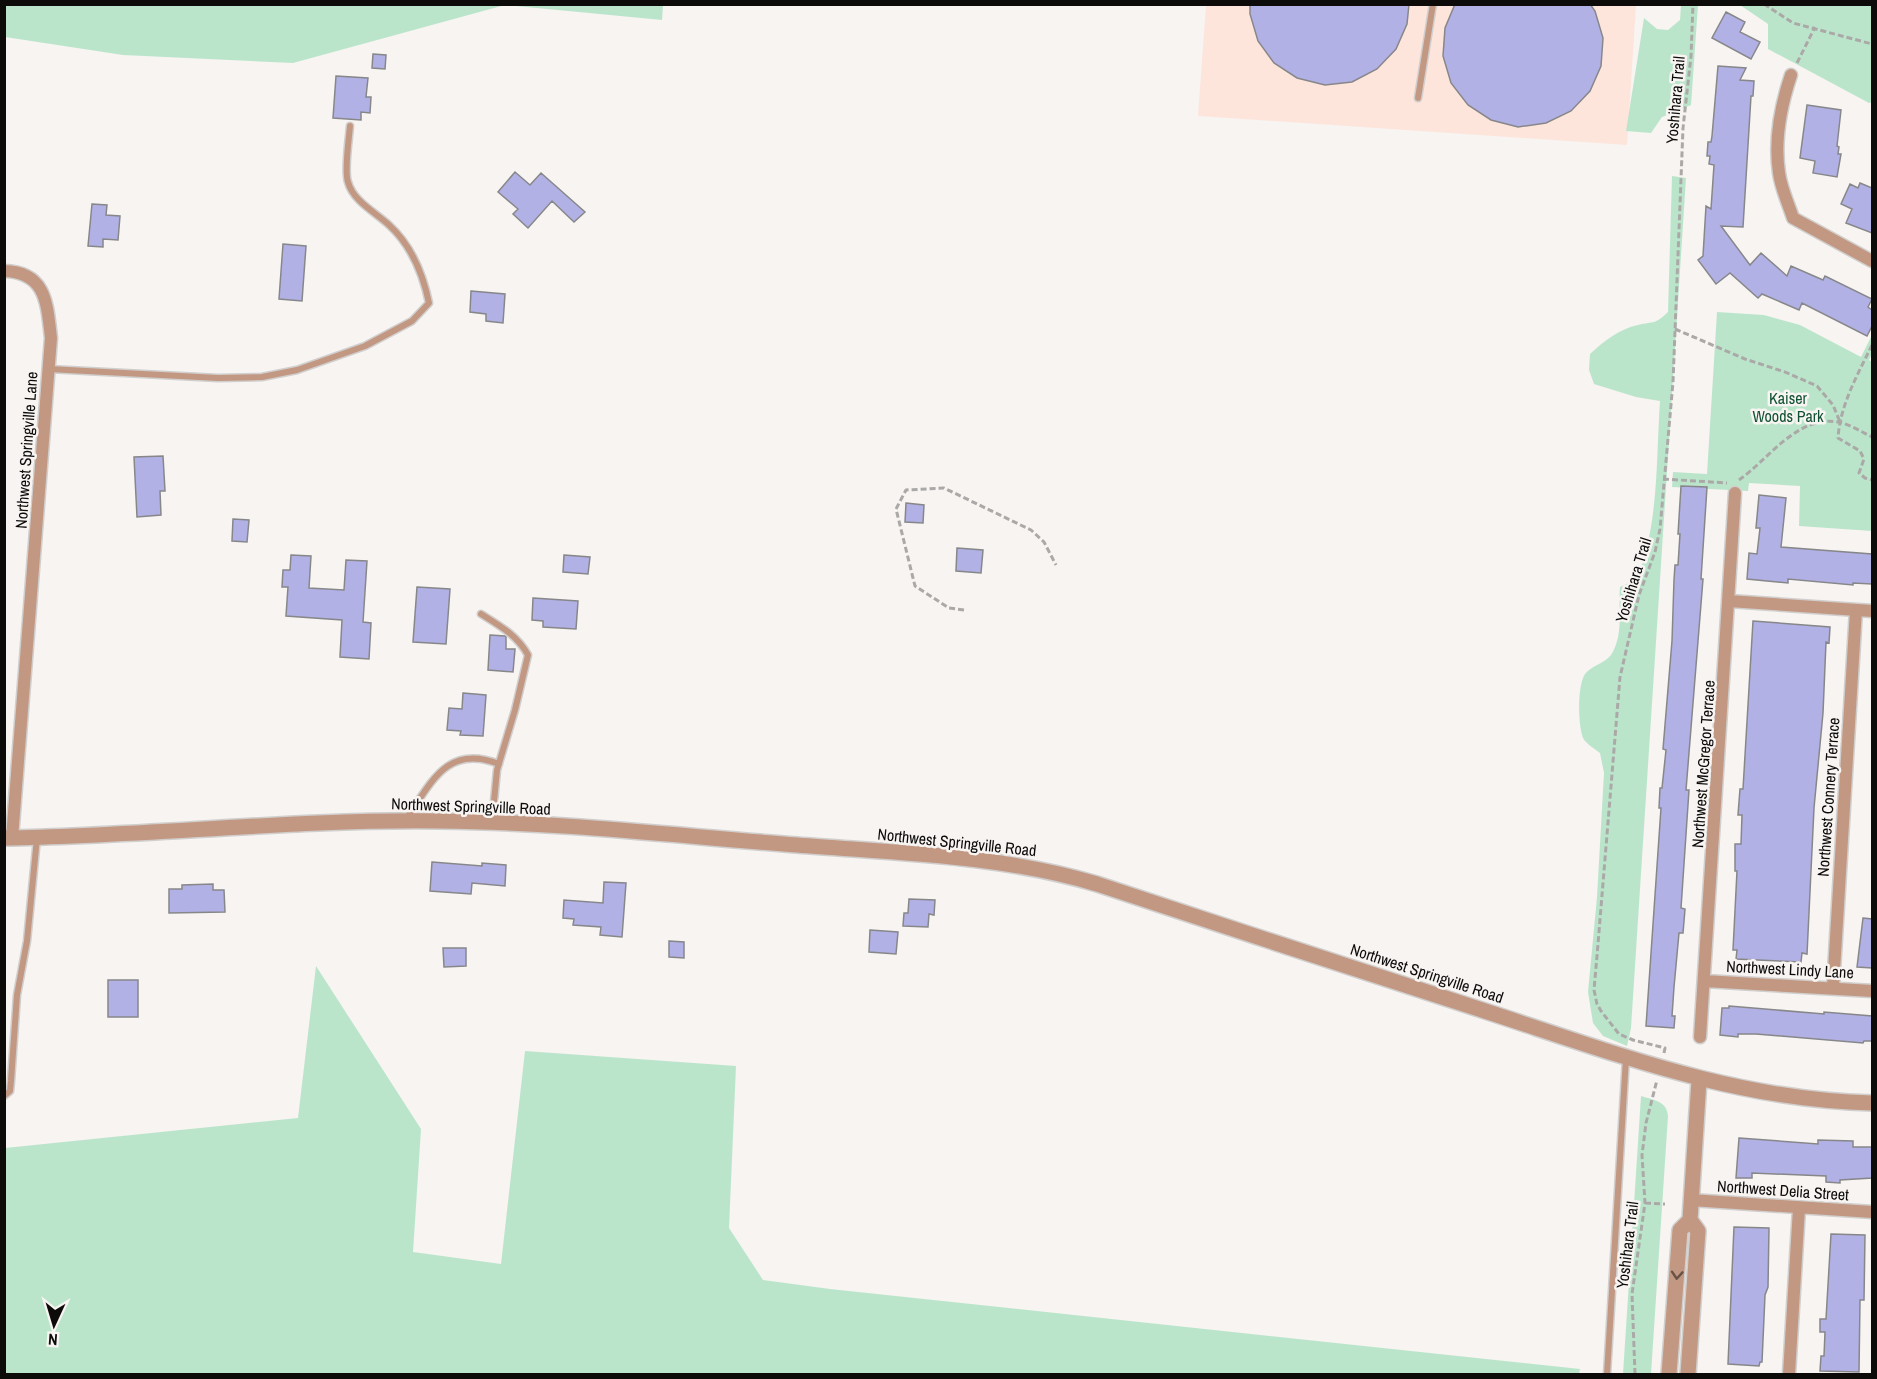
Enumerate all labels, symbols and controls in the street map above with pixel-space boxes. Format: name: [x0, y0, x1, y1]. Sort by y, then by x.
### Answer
street label: Yoshihara Trail: [1660, 55, 1690, 145]
street label: Northwest Springville Lane: [10, 371, 42, 529]
park label: Kaiser Woods Park: [1752, 387, 1824, 427]
street label: Yoshihara Trail: [1610, 535, 1656, 625]
street label: Northwest McGregor Terrace: [1686, 679, 1720, 849]
street label: Northwest Connery Terrace: [1811, 717, 1845, 877]
street label: Northwest Springville Road: [391, 792, 551, 820]
street label: Northwest Springville Road: [876, 823, 1038, 861]
street label: Northwest Springville Road: [1348, 938, 1506, 1008]
street label: Northwest Lindy Lane: [1726, 955, 1854, 983]
street label: Northwest Delia Street: [1716, 1174, 1850, 1206]
street label: Yoshihara Trail: [1611, 1200, 1643, 1290]
one-way arrow: [1670, 1270, 1683, 1279]
north arrow: [24, 1295, 84, 1355]
text: N: [47, 1329, 58, 1351]

